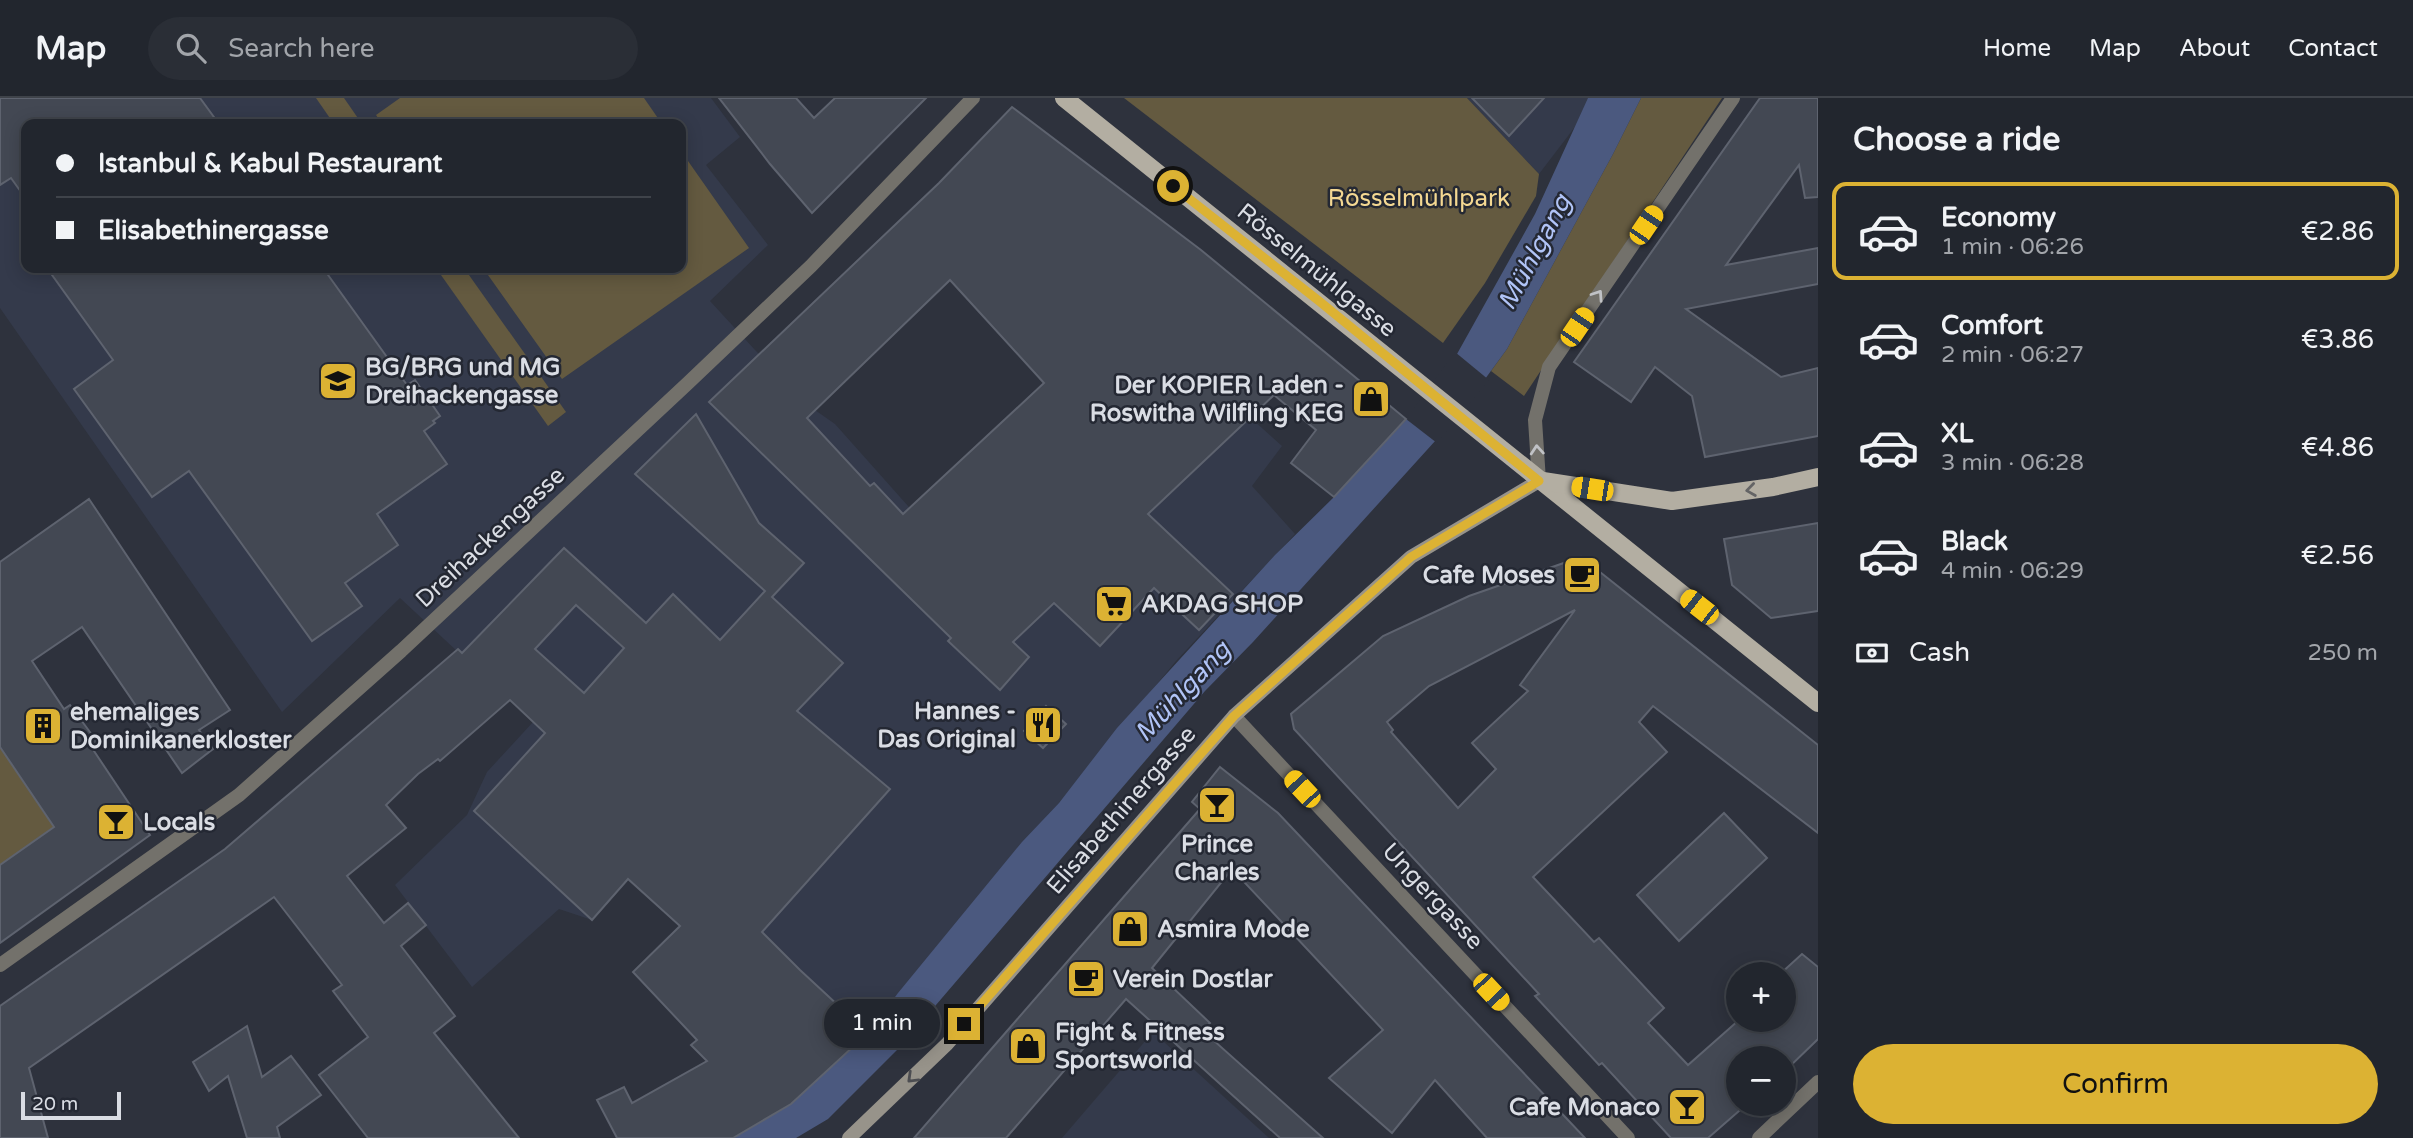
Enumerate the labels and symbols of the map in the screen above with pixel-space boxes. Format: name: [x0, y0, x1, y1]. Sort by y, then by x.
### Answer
route start: [1157, 170, 1189, 202]
park label: Rösselmühlpark: [1328, 184, 1510, 213]
water label: Mühlgang: [1491, 188, 1578, 315]
street label: Rösselmühlgasse: [1231, 197, 1402, 344]
car: [1626, 202, 1667, 248]
one-way arrow: [1590, 290, 1602, 303]
car: [1557, 304, 1598, 350]
place label: BG/BRG und MG Dreihackengasse: [365, 353, 561, 410]
school or university icon: BG/BRG und MG Dreihackengasse: [317, 360, 359, 402]
place label: Der KOPIER Laden - Roswitha Wilfling KEG: [1090, 371, 1344, 428]
shop icon: Der KOPIER Laden - Roswitha Wilfling KEG: [1350, 378, 1392, 420]
one-way arrow: [1530, 445, 1545, 456]
street label: Dreihackengasse: [410, 461, 571, 614]
car: [1570, 475, 1615, 503]
one-way arrow: [1745, 483, 1757, 498]
cafe icon: Cafe Moses: [1561, 554, 1603, 596]
place label: Cafe Moses: [1423, 561, 1555, 590]
supermarket icon: AKDAG SHOP: [1093, 583, 1135, 625]
car: [1676, 586, 1723, 628]
place label: AKDAG SHOP: [1141, 590, 1303, 619]
water label: Mühlgang: [1128, 633, 1238, 748]
place label: Hannes - Das Original: [877, 697, 1016, 754]
place label: ehemaliges Dominikanerkloster: [70, 698, 292, 755]
restaurant icon: Hannes - Das Original: [1022, 704, 1064, 746]
building icon: ehemaliges Dominikanerkloster: [22, 705, 64, 747]
street label: Elisabethinergasse: [1041, 720, 1202, 900]
car: [1280, 766, 1325, 812]
bar icon: Prince Charles: [1196, 784, 1238, 826]
bar icon: Locals: [95, 801, 137, 843]
place label: Locals: [143, 808, 215, 837]
place label: Prince Charles: [1174, 830, 1260, 887]
street label: Ungergasse: [1376, 837, 1489, 956]
shop icon: Asmira Mode: [1109, 908, 1151, 950]
place label: Asmira Mode: [1157, 915, 1310, 944]
cafe icon: Verein Dostlar: [1065, 958, 1107, 1000]
place label: Verein Dostlar: [1113, 965, 1273, 994]
car: [1469, 969, 1514, 1015]
callout: 1 min: [824, 1000, 940, 1048]
route end: [948, 1008, 980, 1040]
place label: Fight & Fitness Sportsworld: [1055, 1018, 1225, 1075]
shop icon: Fight & Fitness Sportsworld: [1007, 1025, 1049, 1067]
one-way arrow: [907, 1070, 920, 1083]
bar icon: Cafe Monaco: [1666, 1086, 1708, 1128]
scale bar: [21, 1089, 121, 1121]
place label: Cafe Monaco: [1509, 1093, 1660, 1122]

